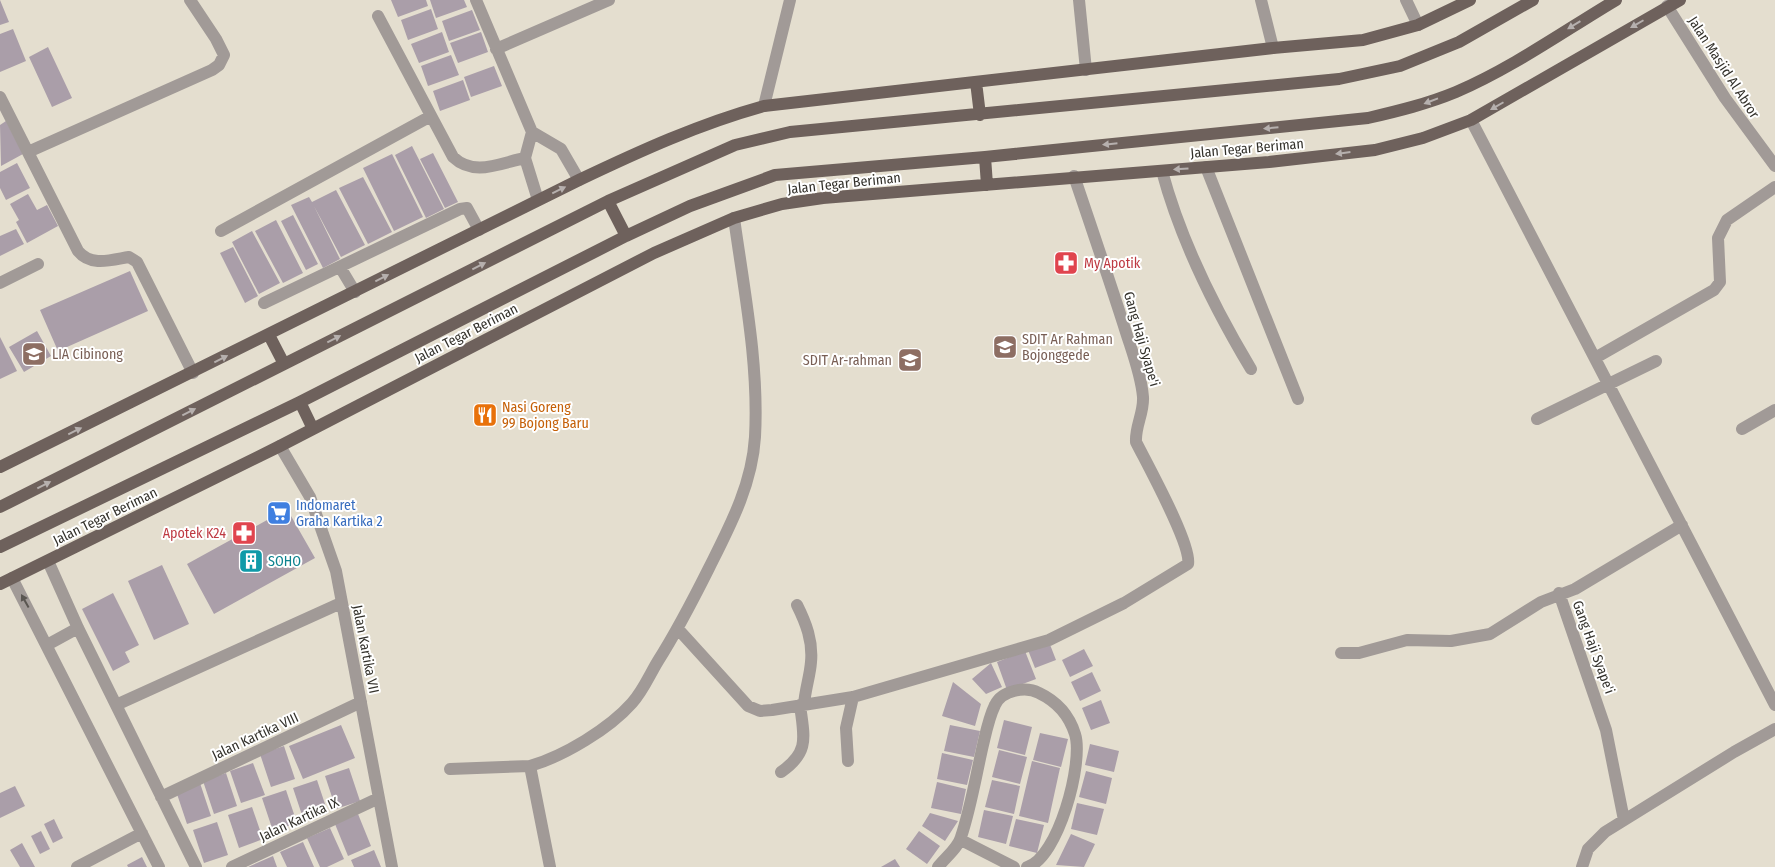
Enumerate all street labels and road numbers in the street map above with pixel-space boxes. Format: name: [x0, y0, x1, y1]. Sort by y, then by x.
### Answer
street label: Jalan Masjid Al Abror: [1684, 13, 1763, 122]
street label: Jalan Tegar Beriman: [1190, 135, 1304, 162]
street label: Jalan Tegar Beriman: [787, 169, 901, 198]
street label: Gang Haji Syape'i: [1120, 290, 1163, 389]
street label: Jalan Tegar Beriman: [412, 300, 521, 367]
street label: Jalan Tegar Beriman: [50, 484, 160, 549]
street label: Gang Haji Syape'i: [1569, 598, 1618, 696]
street label: Jalan Kartika VII: [349, 603, 382, 695]
street label: Jalan Kartika VIII: [209, 709, 301, 764]
street label: Jalan Kartika IX: [257, 794, 342, 845]

